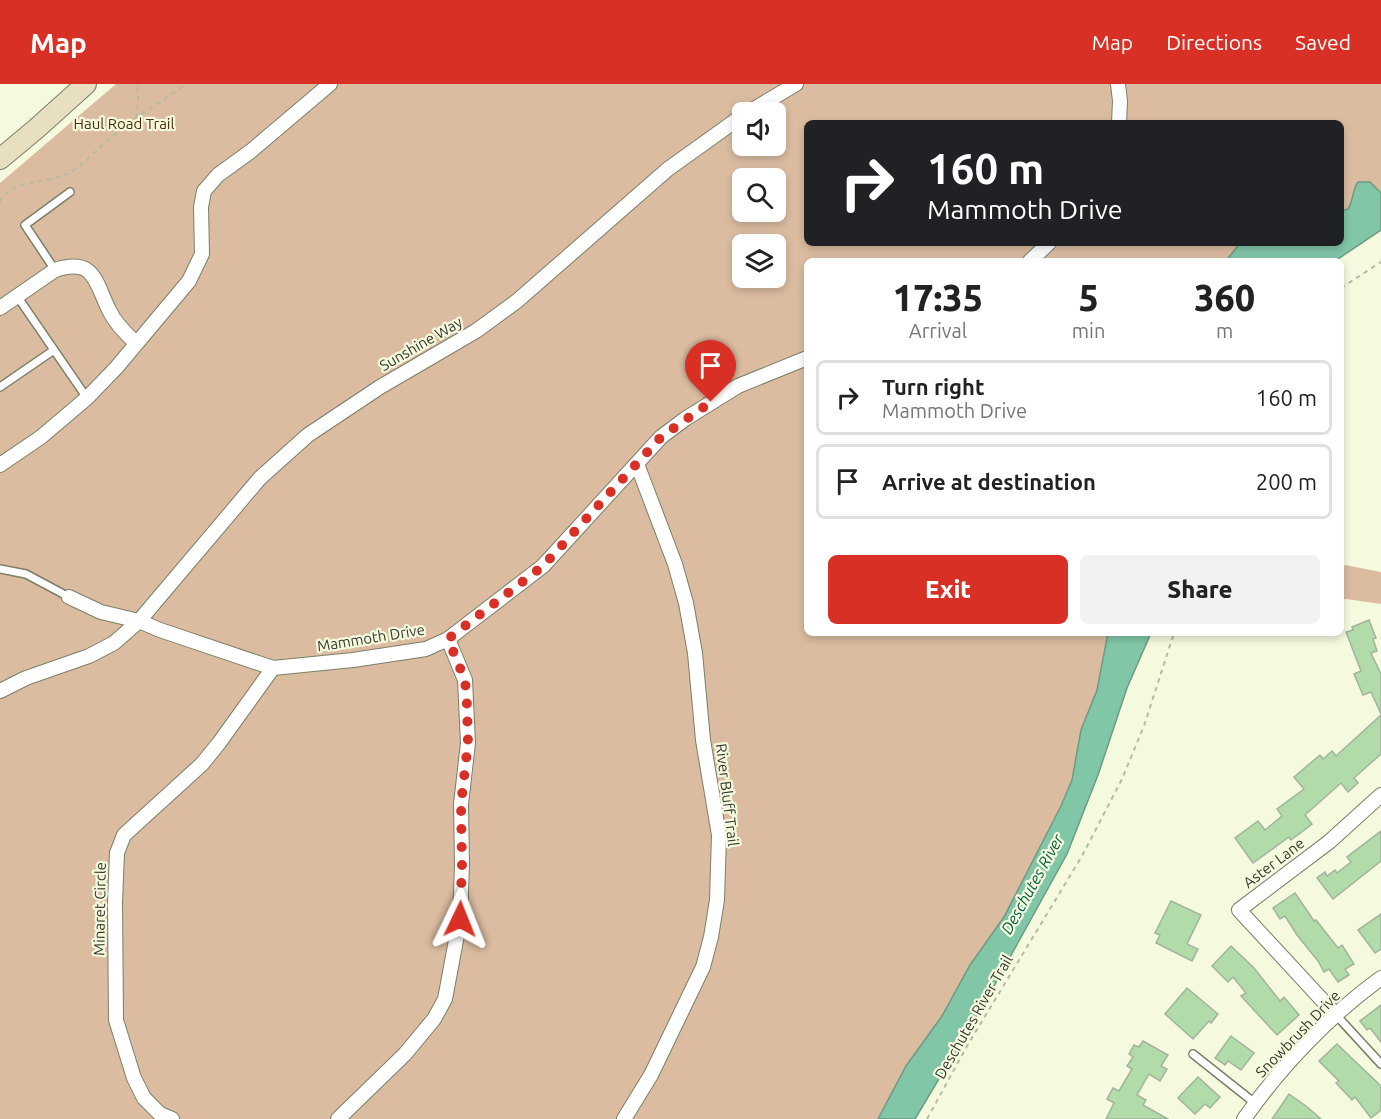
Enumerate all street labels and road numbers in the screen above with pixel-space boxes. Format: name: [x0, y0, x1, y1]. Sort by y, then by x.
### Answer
street label: Sunshine Way: [376, 313, 465, 374]
street label: Mammoth Drive: [316, 621, 426, 654]
street label: River Bluff Trail: [713, 743, 742, 847]
street label: Aster Lane: [1240, 834, 1308, 891]
street label: Minaret Circle: [90, 862, 109, 956]
street label: Deschutes River Trail: [931, 952, 1016, 1082]
street label: Snowbrush Drive: [1252, 987, 1343, 1080]

